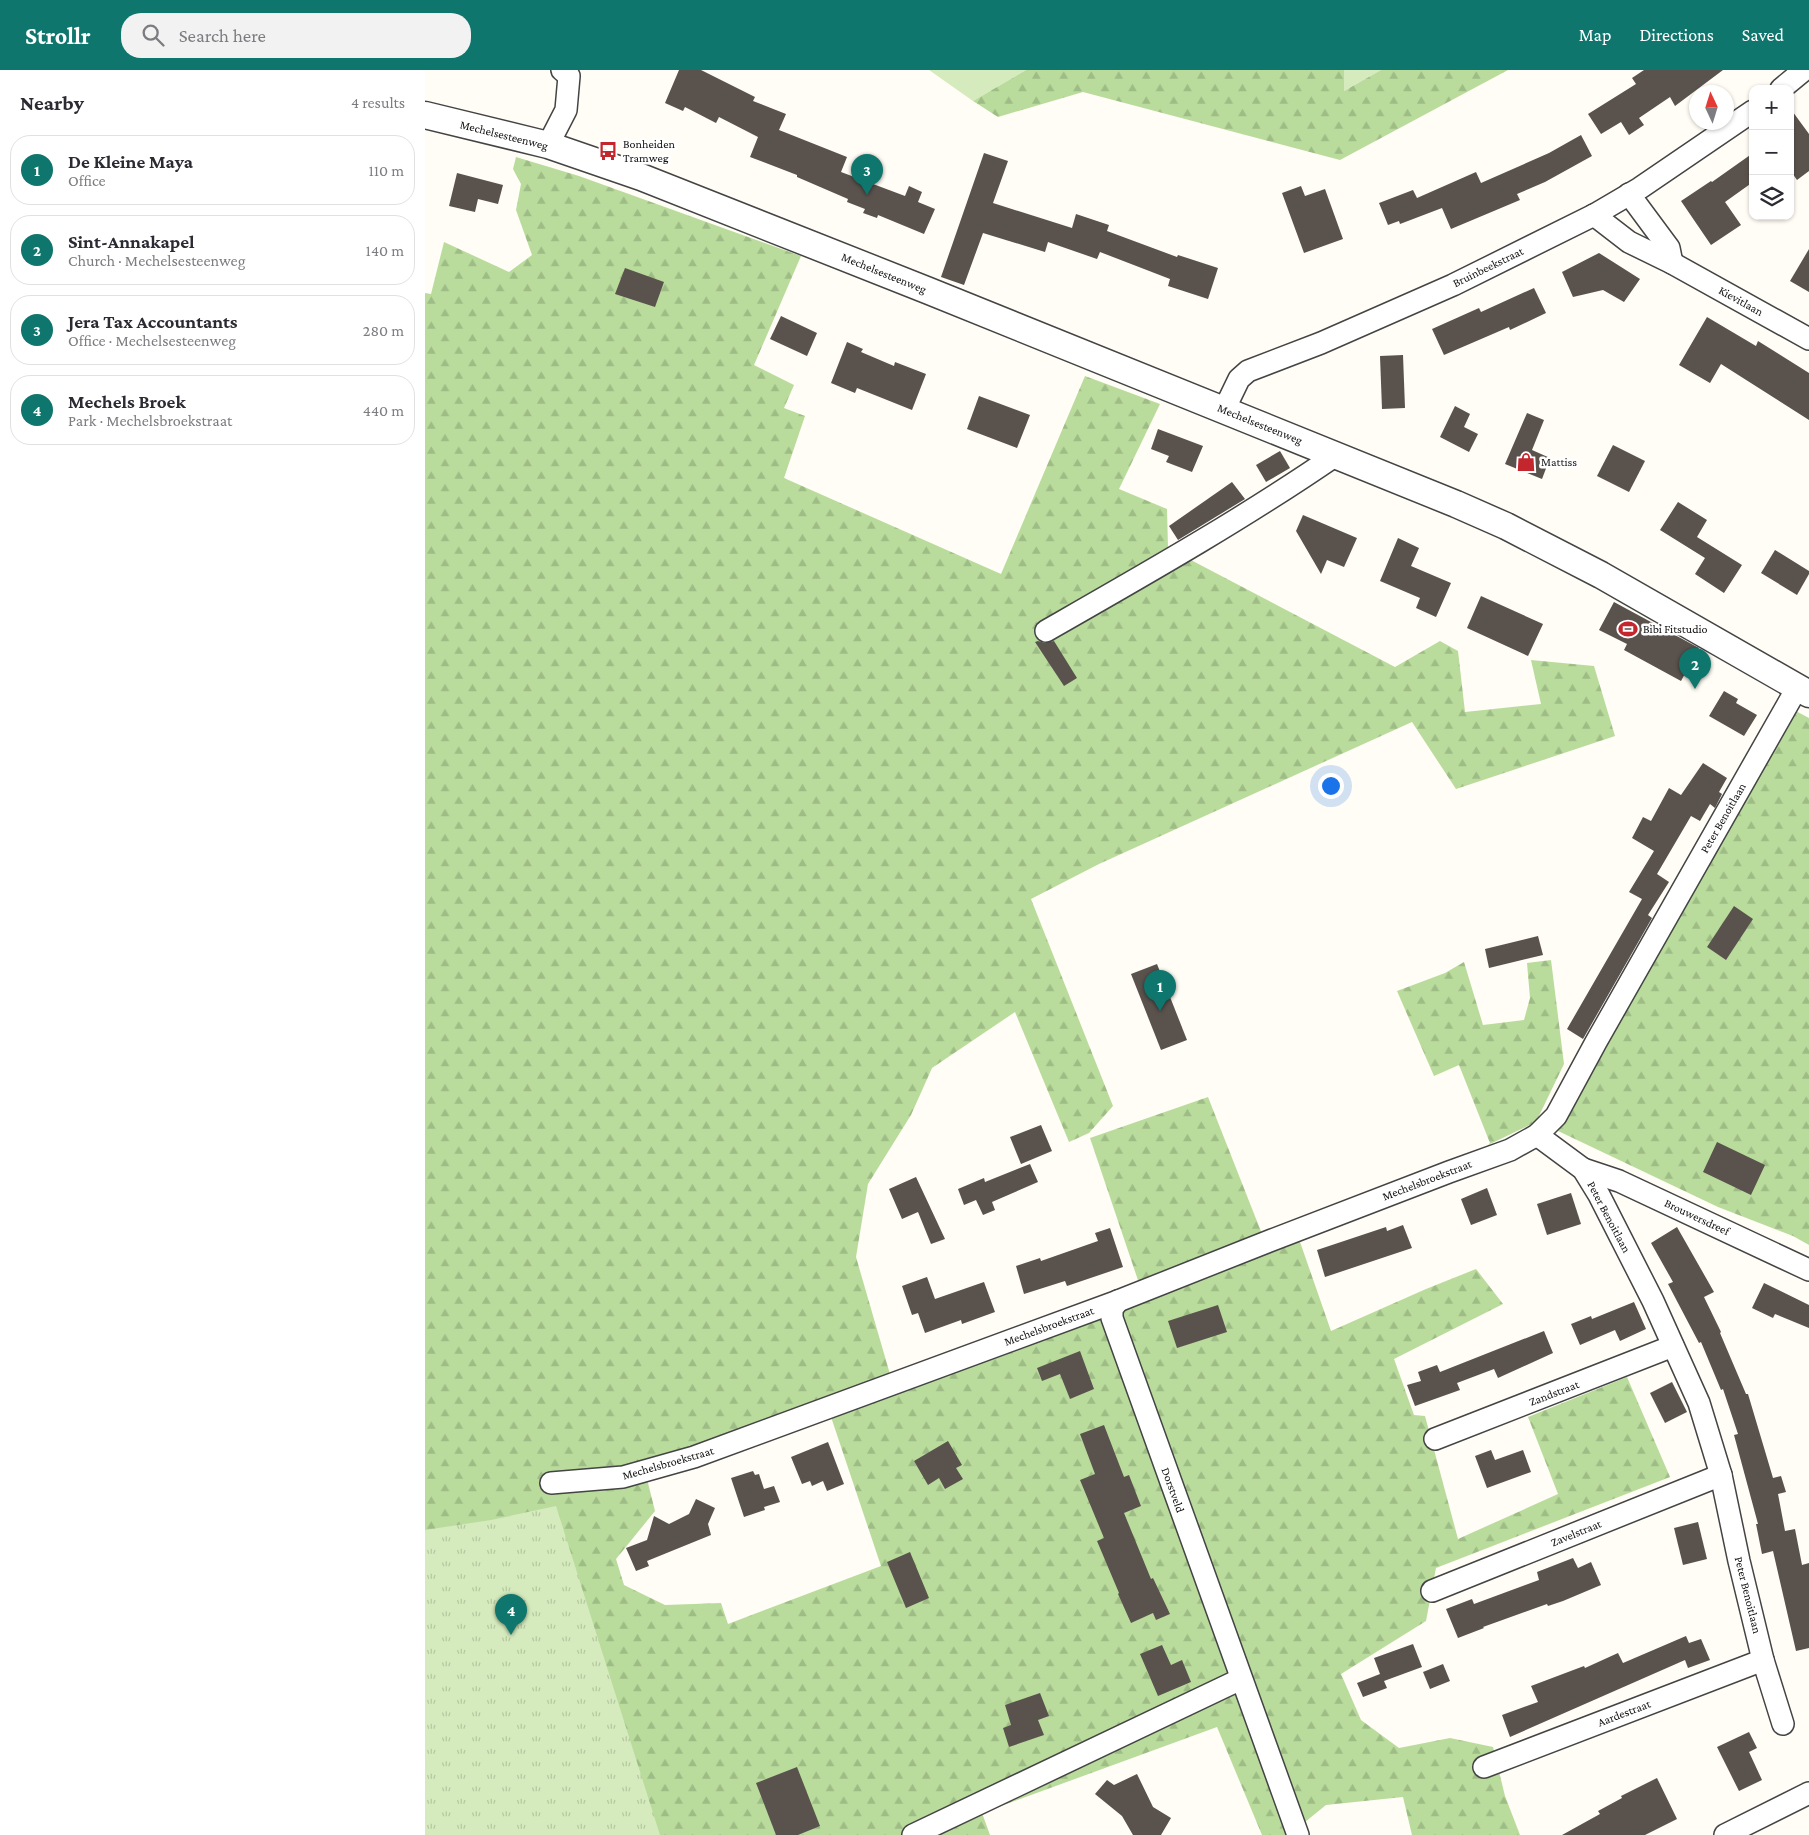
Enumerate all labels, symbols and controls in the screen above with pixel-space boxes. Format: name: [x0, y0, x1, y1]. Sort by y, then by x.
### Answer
search box: [121, 13, 471, 58]
icon: search: [139, 21, 167, 49]
text: Strollr: [25, 22, 91, 49]
text: Search here: [179, 25, 266, 46]
text: Map: [1579, 25, 1611, 45]
text: Directions: [1639, 25, 1714, 45]
text: Saved: [1742, 25, 1784, 45]
north arrow: [1689, 85, 1734, 130]
map controls: [1749, 85, 1794, 220]
button: +: [1749, 85, 1794, 130]
text: Nearby: [20, 91, 84, 115]
text: 4 results: [351, 94, 405, 111]
street label: Mechelsesteenweg: [458, 117, 550, 153]
button: −: [1749, 130, 1794, 175]
place label: Bonheiden Tramweg: [623, 137, 675, 165]
bus stop icon: Bonheiden Tramweg: [597, 140, 619, 162]
text: De Kleine Maya: [68, 151, 193, 172]
pin: 3: [851, 154, 883, 195]
text: 1: [34, 162, 40, 179]
text: 110 m: [368, 162, 404, 179]
text: Office: [68, 172, 106, 189]
button: layers: [1749, 175, 1794, 220]
text: Sint-Annakapel: [68, 231, 195, 252]
text: 2: [33, 242, 41, 259]
text: 140 m: [366, 242, 404, 259]
street label: Bruinbeekstraat: [1450, 243, 1527, 290]
street label: Mechelsesteenweg: [839, 250, 929, 296]
text: Church · Mechelsesteenweg: [68, 252, 245, 269]
street label: Kievitlaan: [1716, 283, 1766, 319]
text: Jera Tax Accountants: [68, 311, 237, 332]
text: 3: [33, 322, 41, 339]
text: 280 m: [363, 322, 404, 339]
text: Office · Mechelsesteenweg: [68, 332, 236, 349]
text: Mechels Broek: [68, 391, 186, 412]
street label: Mechelsesteenweg: [1215, 401, 1305, 447]
text: 4: [33, 402, 41, 419]
text: 440 m: [363, 402, 404, 419]
text: Park · Mechelsbroekstraat: [68, 412, 232, 429]
shop icon: Mattiss: [1515, 451, 1537, 473]
place label: Mattiss: [1541, 455, 1577, 469]
sports icon: Bibi Fitstudio: [1617, 618, 1639, 640]
place label: Bibi Fitstudio: [1643, 622, 1708, 636]
pin: 2: [1679, 648, 1711, 689]
your location: [1318, 773, 1344, 799]
street label: Peter Benoitlaan: [1697, 780, 1749, 856]
pin: 1: [1144, 970, 1176, 1011]
street label: Mechelsbroekstraat: [1380, 1156, 1475, 1203]
street label: Peter Benoitlaan: [1584, 1179, 1634, 1256]
street label: Brouwersdreef: [1662, 1196, 1733, 1239]
street label: Mechelsbroekstraat: [1002, 1303, 1097, 1349]
street label: Zandstraat: [1527, 1377, 1582, 1409]
street label: Mechelsbroekstraat: [621, 1443, 716, 1483]
street label: Dorstveld: [1158, 1466, 1188, 1515]
street label: Zavelstraat: [1549, 1516, 1604, 1549]
street label: Peter Benoitlaan: [1732, 1555, 1764, 1635]
pin: 4: [495, 1594, 527, 1635]
street label: Aardestraat: [1595, 1696, 1653, 1730]

